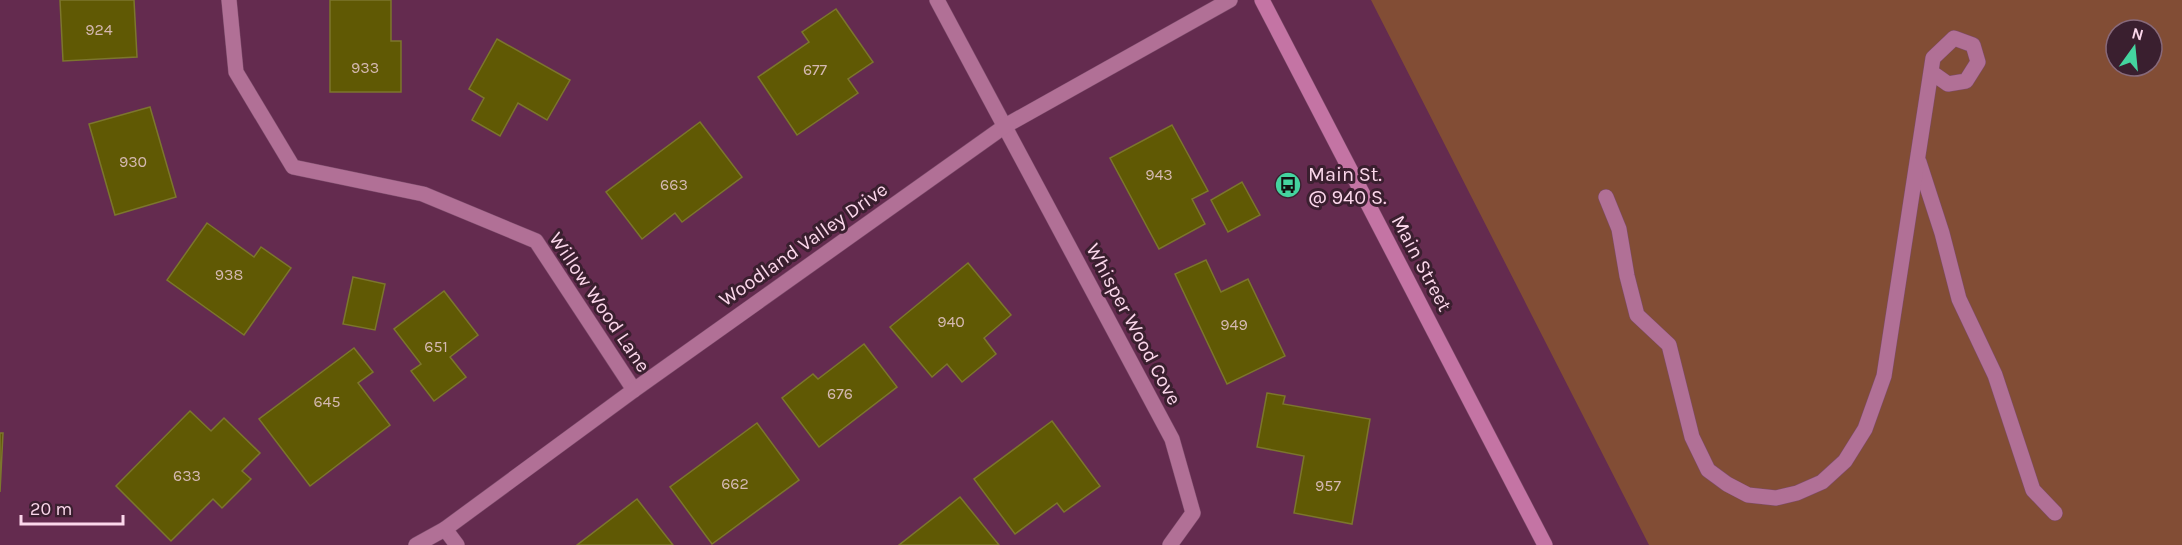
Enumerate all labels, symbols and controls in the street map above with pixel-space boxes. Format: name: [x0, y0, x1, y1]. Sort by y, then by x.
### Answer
north arrow: [2104, 18, 2164, 78]
house number: 924: [85, 20, 113, 39]
text: N: [2130, 23, 2146, 45]
house number: 933: [351, 58, 379, 77]
house number: 677: [803, 60, 828, 79]
house number: 930: [119, 152, 147, 171]
place label: Main St. @ 940 S.: [1308, 163, 1387, 209]
house number: 943: [1145, 165, 1173, 184]
bus stop icon: Main St. @ 940 S.: [1273, 170, 1303, 200]
house number: 663: [660, 175, 688, 194]
street label: Woodland Valley Drive: [715, 178, 892, 311]
street label: Main Street: [1387, 211, 1457, 316]
street label: Willow Wood Lane: [544, 228, 655, 377]
street label: Whisper Wood Cove: [1081, 240, 1186, 409]
house number: 938: [215, 265, 243, 284]
house number: 940: [937, 312, 965, 331]
house number: 949: [1220, 315, 1248, 334]
house number: 651: [424, 337, 448, 356]
house number: 676: [827, 384, 853, 403]
house number: 645: [313, 392, 341, 411]
house number: 633: [173, 466, 201, 485]
house number: 662: [721, 474, 749, 493]
house number: 957: [1315, 476, 1341, 495]
scale bar: [21, 488, 123, 526]
text: 20 m: [30, 498, 72, 520]

